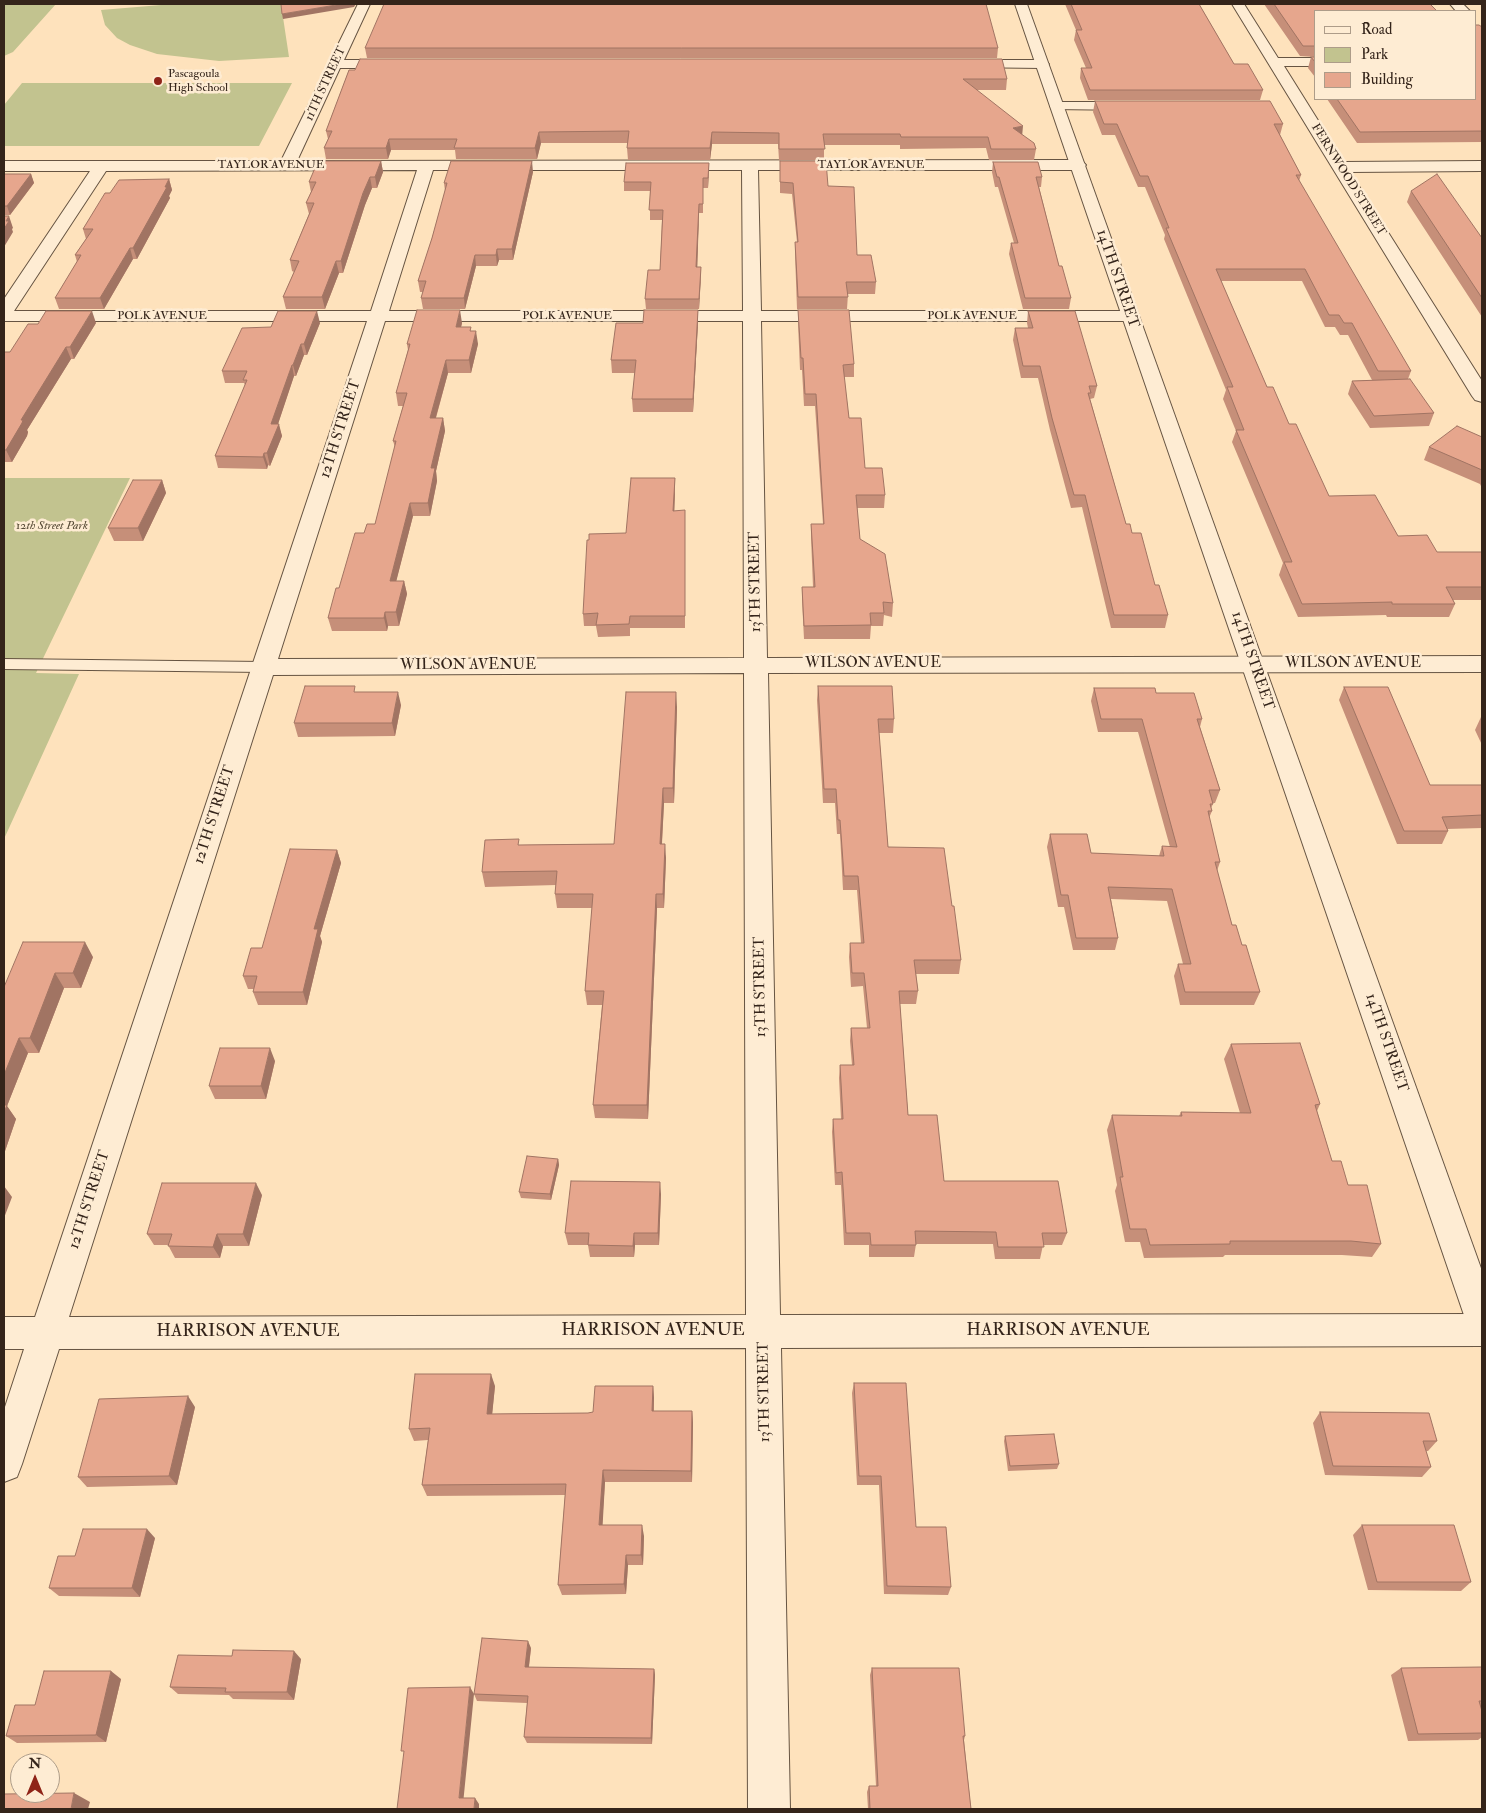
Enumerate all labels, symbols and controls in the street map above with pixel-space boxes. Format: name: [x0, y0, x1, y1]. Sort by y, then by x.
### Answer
legend: [1314, 10, 1476, 100]
text: Road: [1361, 20, 1392, 39]
street label: 11TH STREET: [303, 45, 349, 123]
text: Park: [1361, 45, 1388, 64]
place label: Pascagoula High School: [168, 67, 228, 95]
text: Building: [1361, 70, 1413, 89]
marker: Pascagoula High School: [152, 75, 164, 87]
street label: FERNWOOD STREET: [1308, 121, 1388, 239]
street label: TAYLOR AVENUE: [217, 158, 325, 172]
street label: TAYLOR AVENUE: [817, 158, 925, 172]
street label: 14TH STREET: [1092, 227, 1142, 331]
street label: POLK AVENUE: [117, 309, 207, 323]
street label: POLK AVENUE: [522, 309, 612, 323]
street label: POLK AVENUE: [927, 309, 1017, 323]
street label: 12TH STREET: [317, 377, 365, 481]
park label: 12th Street Park: [16, 519, 88, 533]
street label: 13TH STREET: [746, 532, 766, 632]
street label: 14TH STREET: [1227, 609, 1277, 713]
street label: WILSON AVENUE: [805, 655, 941, 673]
street label: WILSON AVENUE: [1285, 655, 1421, 673]
street label: WILSON AVENUE: [400, 657, 536, 675]
street label: 12TH STREET: [191, 763, 239, 867]
street label: 13TH STREET: [751, 937, 771, 1037]
street label: 14TH STREET: [1361, 991, 1411, 1095]
street label: 12TH STREET: [66, 1148, 114, 1252]
street label: HARRISON AVENUE: [561, 1320, 745, 1342]
street label: HARRISON AVENUE: [966, 1320, 1150, 1342]
street label: HARRISON AVENUE: [156, 1321, 340, 1343]
street label: 13TH STREET: [755, 1342, 775, 1442]
north arrow: [10, 1753, 60, 1803]
text: N: [29, 1755, 41, 1772]

